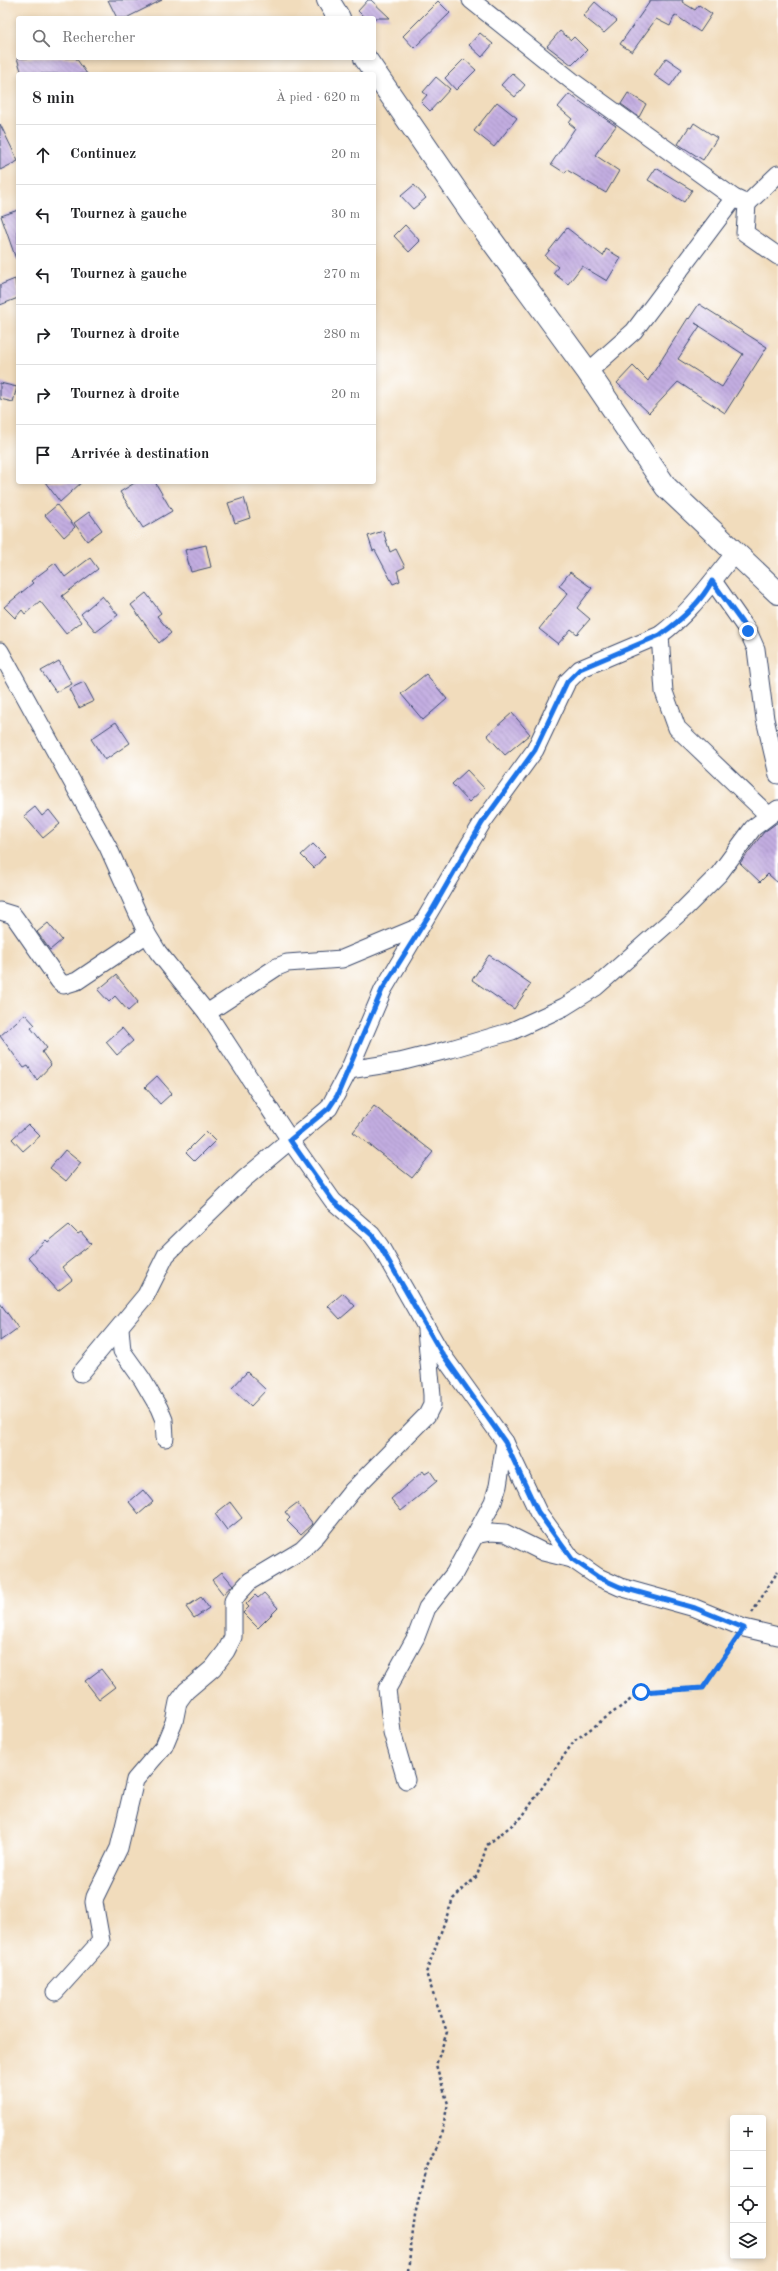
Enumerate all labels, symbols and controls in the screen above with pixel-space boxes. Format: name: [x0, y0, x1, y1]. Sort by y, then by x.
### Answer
search box: [16, 16, 376, 60]
icon: search: [30, 27, 52, 49]
text: Rechercher: [62, 31, 135, 46]
text: 8 min: [32, 90, 75, 107]
text: À pied · 620 m: [276, 91, 360, 104]
icon: ahead: [32, 144, 54, 166]
text: Continuez: [70, 147, 136, 162]
text: 20 m: [331, 148, 360, 161]
icon: left: [32, 204, 54, 226]
text: Tournez à gauche: [70, 207, 187, 222]
text: 30 m: [331, 208, 360, 221]
icon: left: [32, 264, 54, 286]
text: Tournez à gauche: [70, 267, 187, 282]
text: 270 m: [323, 268, 360, 281]
icon: right: [32, 324, 54, 346]
text: Tournez à droite: [70, 327, 180, 342]
text: 280 m: [323, 328, 360, 341]
icon: right: [32, 384, 54, 406]
text: Tournez à droite: [70, 387, 180, 402]
text: 20 m: [331, 388, 360, 401]
icon: arrive: [32, 444, 54, 466]
text: Arrivée à destination: [70, 447, 209, 462]
route end: [739, 622, 757, 640]
route start: [632, 1683, 650, 1701]
map controls: [730, 2115, 766, 2259]
button: +: [730, 2115, 766, 2151]
button: −: [730, 2151, 766, 2187]
button: locate: [730, 2187, 766, 2223]
button: layers: [730, 2223, 766, 2259]

